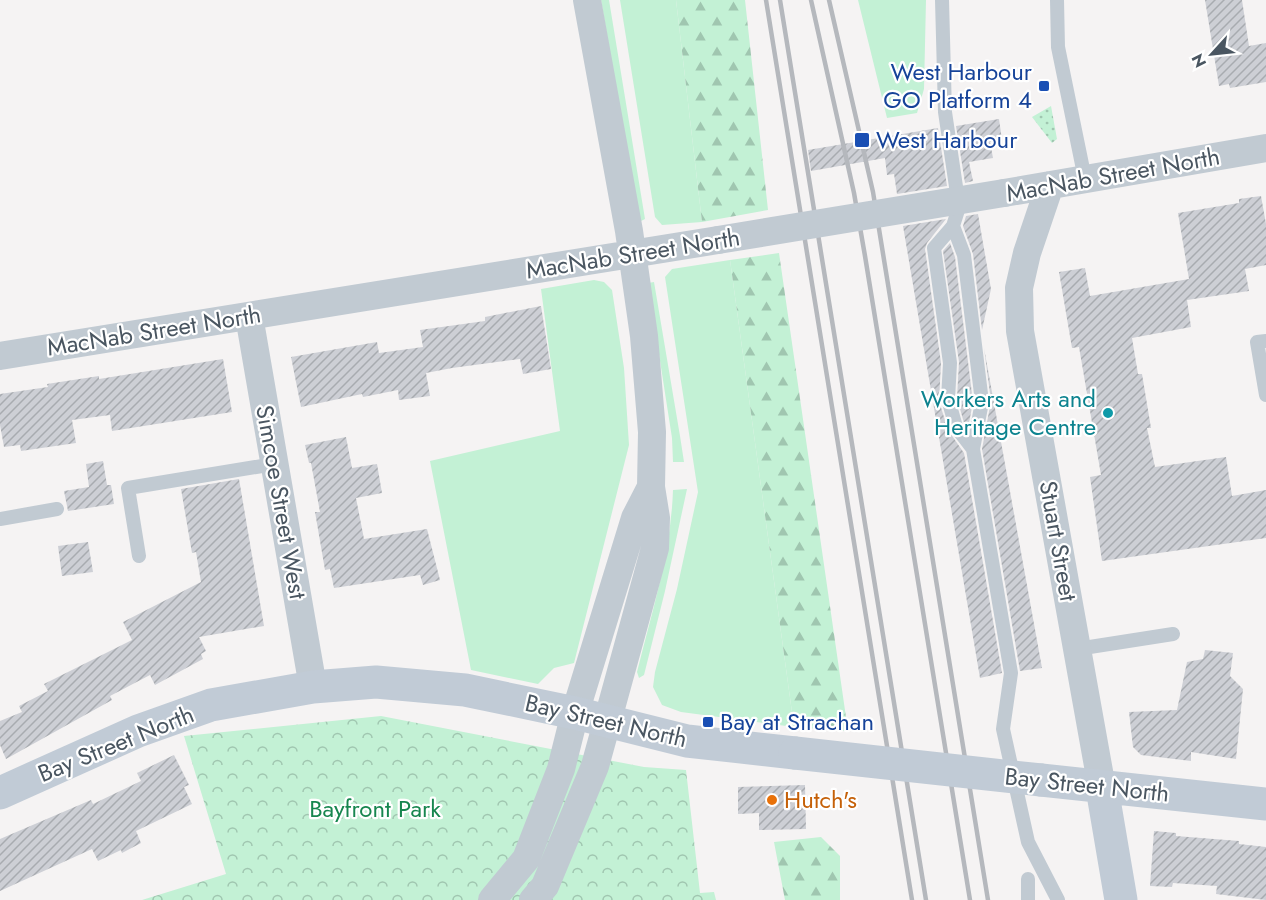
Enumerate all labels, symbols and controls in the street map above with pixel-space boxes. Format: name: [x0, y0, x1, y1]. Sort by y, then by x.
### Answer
north arrow: [1182, 24, 1242, 84]
text: N: [1186, 50, 1212, 71]
place label: West Harbour GO Platform 4: [883, 54, 1033, 117]
marker: West Harbour GO Platform 4: [1037, 79, 1051, 93]
place label: West Harbour: [876, 122, 1018, 157]
marker: West Harbour: [853, 131, 871, 149]
street label: MacNab Street North: [1003, 138, 1222, 211]
street label: MacNab Street North: [523, 219, 742, 288]
street label: MacNab Street North: [44, 296, 263, 365]
place label: Workers Arts and Heritage Centre: [921, 381, 1096, 444]
street label: Simcoe Street West: [247, 402, 316, 602]
marker: Workers Arts and Heritage Centre: [1101, 406, 1115, 420]
street label: Stuart Street: [1031, 478, 1086, 604]
street label: Bay Street North: [522, 685, 691, 756]
street label: Bay Street North: [33, 696, 199, 791]
place label: Bay at Strachan: [720, 704, 874, 739]
marker: Bay at Strachan: [701, 715, 715, 729]
street label: Bay Street North: [1003, 758, 1171, 811]
place label: Hutch's: [784, 782, 857, 817]
park label: Bayfront Park: [309, 791, 441, 826]
marker: Hutch's: [765, 793, 779, 807]

